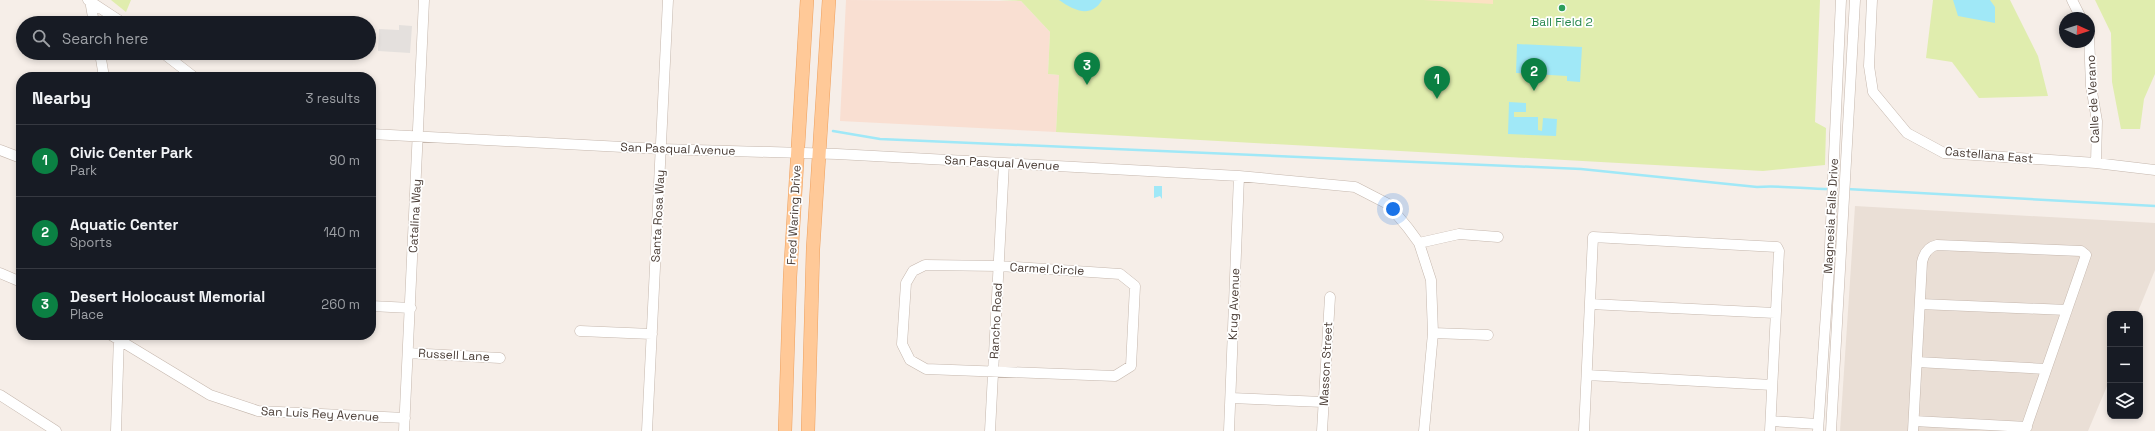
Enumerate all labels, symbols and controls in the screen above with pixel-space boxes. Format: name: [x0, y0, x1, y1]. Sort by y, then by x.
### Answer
marker: Ball Field 2: [1557, 3, 1567, 13]
north arrow: [2059, 12, 2095, 48]
place label: Ball Field 2: [1531, 14, 1593, 30]
search box: [16, 16, 376, 60]
icon: search: [30, 27, 52, 49]
text: Search here: [62, 29, 148, 48]
pin: 3: [1074, 52, 1100, 85]
street label: Calle de Verano: [2083, 54, 2103, 144]
pin: 2: [1521, 58, 1547, 91]
pin: 1: [1424, 66, 1450, 99]
text: Nearby: [32, 87, 91, 109]
text: 3 results: [306, 90, 360, 107]
street label: San Pasqual Avenue: [620, 139, 736, 159]
text: Civic Center Park: [70, 143, 193, 162]
street label: Castellana East: [1944, 143, 2034, 167]
text: 1: [42, 152, 48, 169]
text: 90 m: [329, 152, 360, 169]
street label: San Pasqual Avenue: [944, 152, 1060, 174]
street label: Magnesia Falls Drive: [1820, 158, 1842, 274]
text: Park: [70, 162, 97, 179]
street label: Fred Waring Drive: [783, 165, 805, 265]
street label: Santa Rosa Way: [648, 169, 668, 263]
street label: Catalina Way: [405, 179, 425, 253]
your location: [1383, 199, 1403, 219]
text: Aquatic Center: [70, 215, 178, 234]
text: 2: [41, 224, 49, 241]
text: 140 m: [324, 224, 360, 241]
text: Sports: [70, 234, 112, 251]
street label: Carmel Circle: [1009, 259, 1085, 279]
street label: Krug Avenue: [1225, 268, 1243, 340]
street label: Rancho Road: [986, 282, 1006, 360]
text: Desert Holocaust Memorial: [70, 287, 265, 306]
text: 3: [41, 296, 49, 313]
text: 260 m: [321, 296, 360, 313]
text: Place: [70, 306, 104, 323]
map controls: [2107, 311, 2143, 419]
button: +: [2107, 311, 2143, 347]
street label: Masson Street: [1316, 321, 1336, 407]
street label: Russell Lane: [418, 345, 490, 365]
button: −: [2107, 347, 2143, 383]
button: layers: [2107, 383, 2143, 419]
street label: San Luis Rey Avenue: [261, 403, 379, 425]

